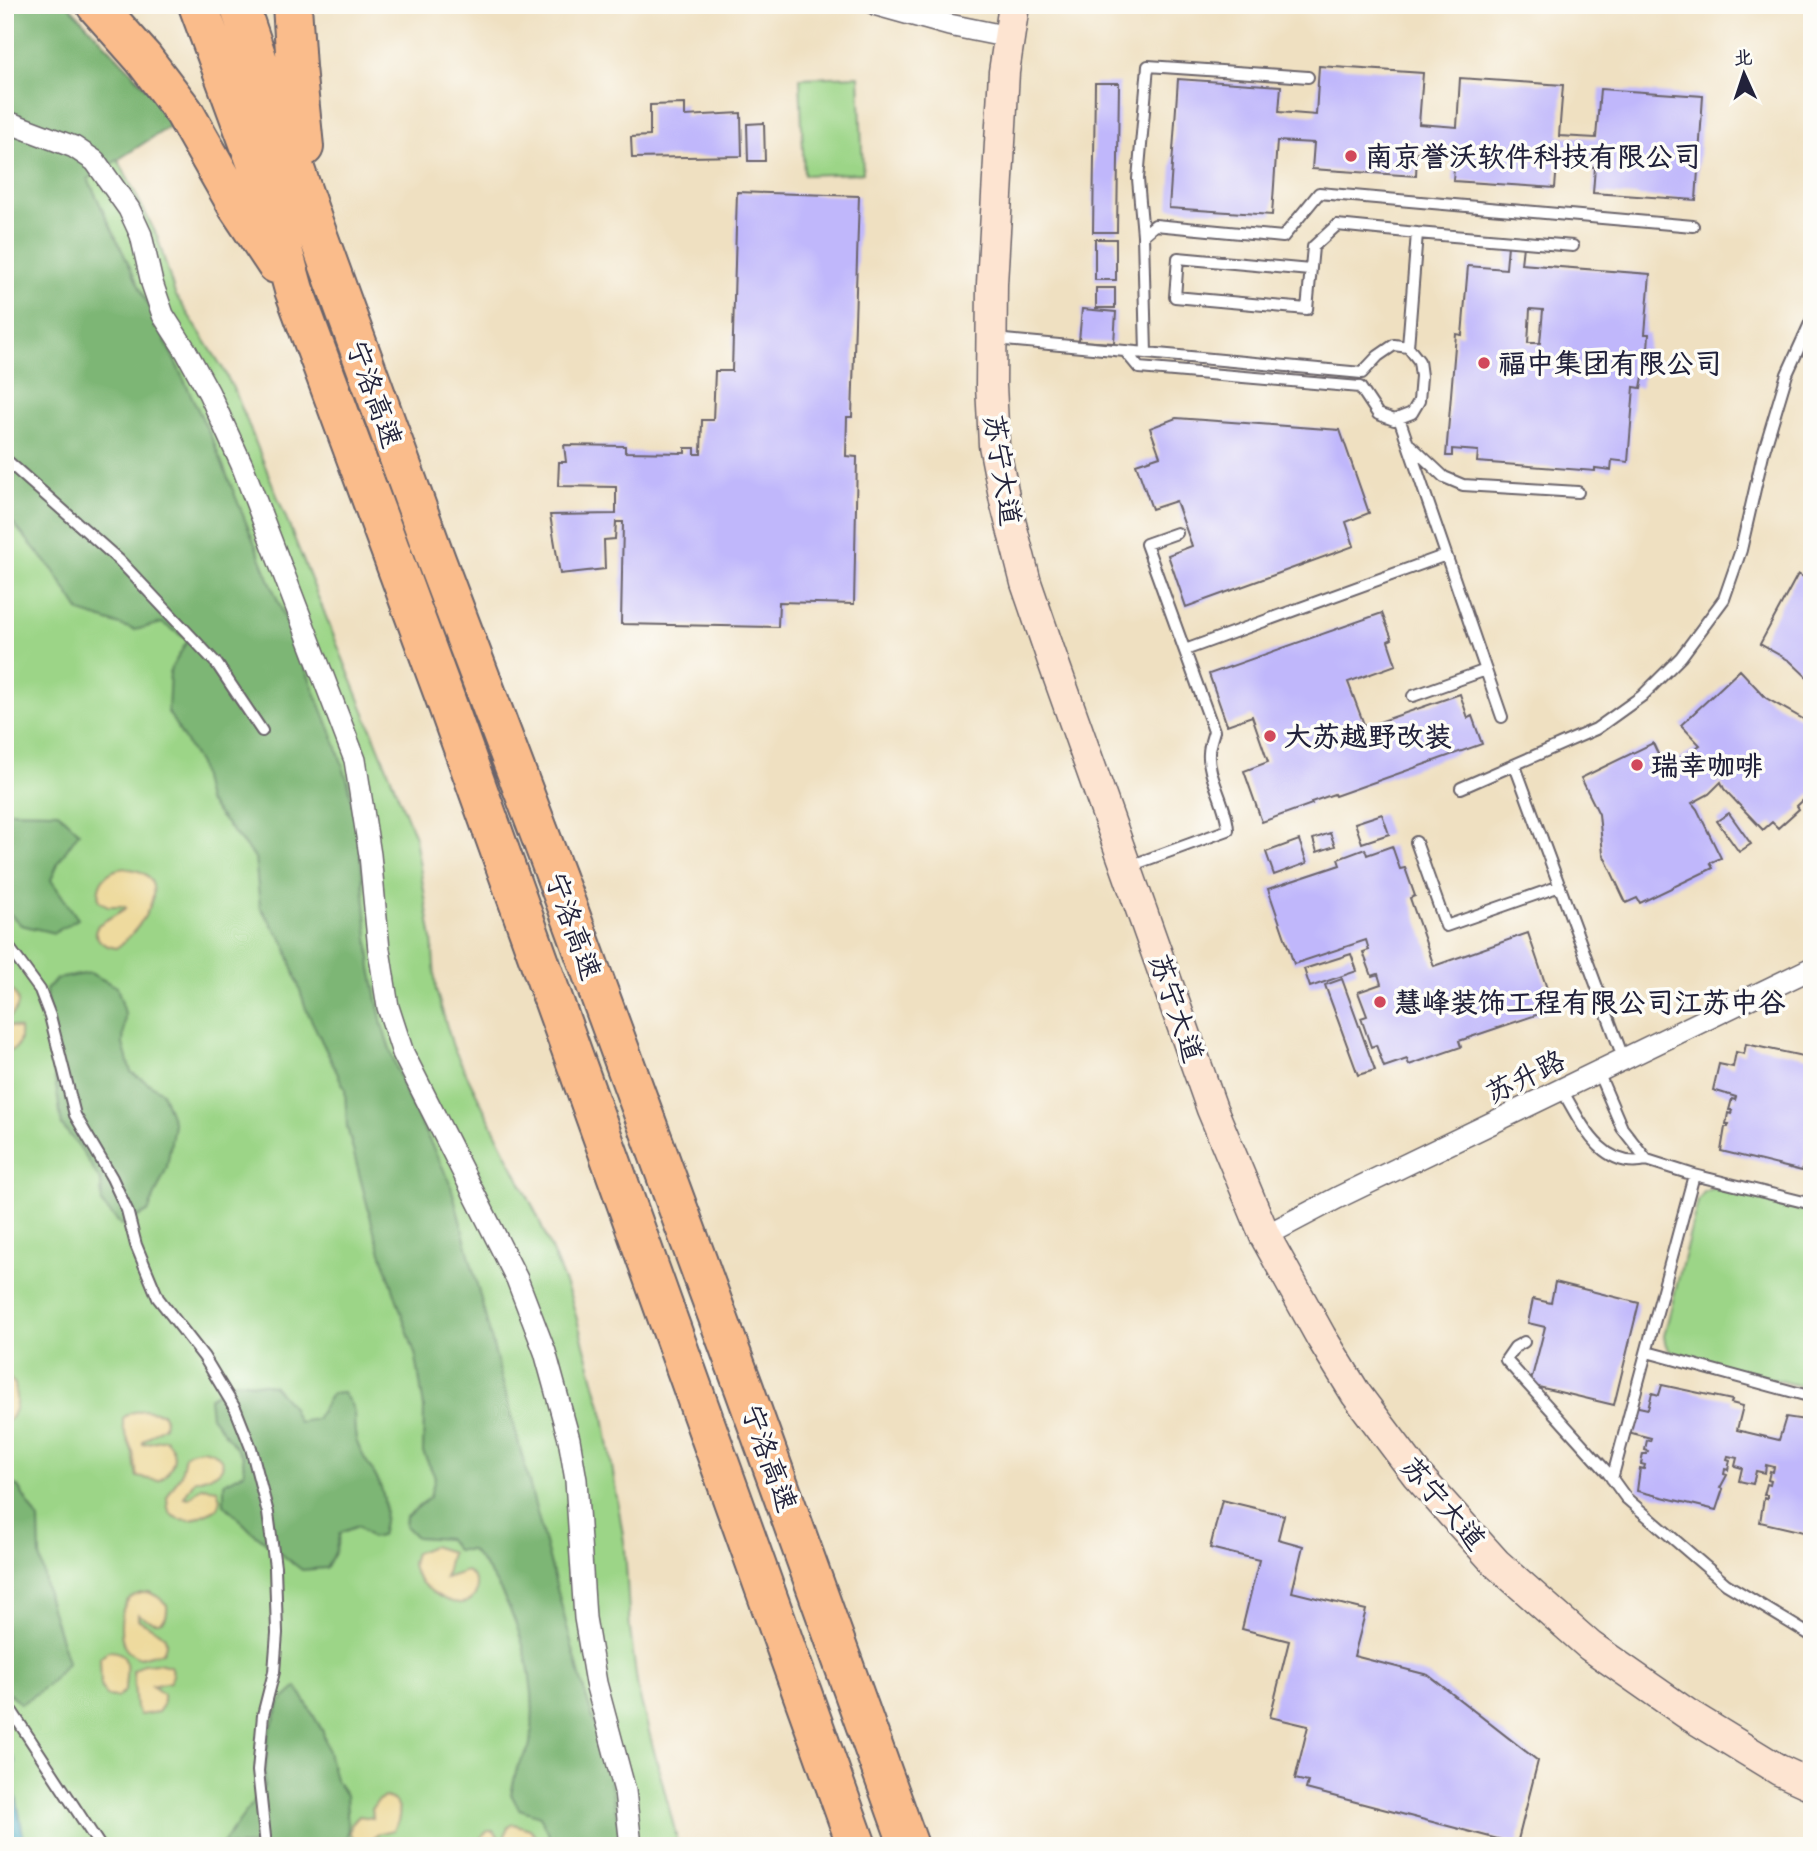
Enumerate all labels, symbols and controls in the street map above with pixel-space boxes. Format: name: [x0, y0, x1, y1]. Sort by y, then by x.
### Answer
north arrow: [1708, 38, 1778, 108]
text: 北: [1733, 47, 1753, 74]
place label: 南京誉沃软件科技有限公司: [1365, 141, 1701, 181]
marker: 南京誉沃软件科技有限公司: [1343, 148, 1359, 164]
street label: 宁洛高速: [332, 336, 408, 455]
place label: 福中集团有限公司: [1498, 348, 1722, 388]
marker: 福中集团有限公司: [1476, 355, 1492, 371]
street label: 苏宁大道: [970, 412, 1027, 529]
place label: 大苏越野改装: [1284, 721, 1452, 761]
marker: 大苏越野改装: [1262, 728, 1278, 744]
place label: 瑞幸咖啡: [1651, 750, 1763, 790]
marker: 瑞幸咖啡: [1629, 757, 1645, 773]
street label: 宁洛高速: [531, 868, 607, 987]
street label: 苏宁大道: [1135, 950, 1209, 1069]
place label: 慧峰装饰工程有限公司江苏中谷: [1394, 987, 1786, 1027]
marker: 慧峰装饰工程有限公司江苏中谷: [1372, 994, 1388, 1010]
street label: 苏升路: [1481, 1044, 1574, 1117]
street label: 宁洛高速: [727, 1400, 803, 1519]
street label: 苏宁大道: [1388, 1451, 1492, 1562]

